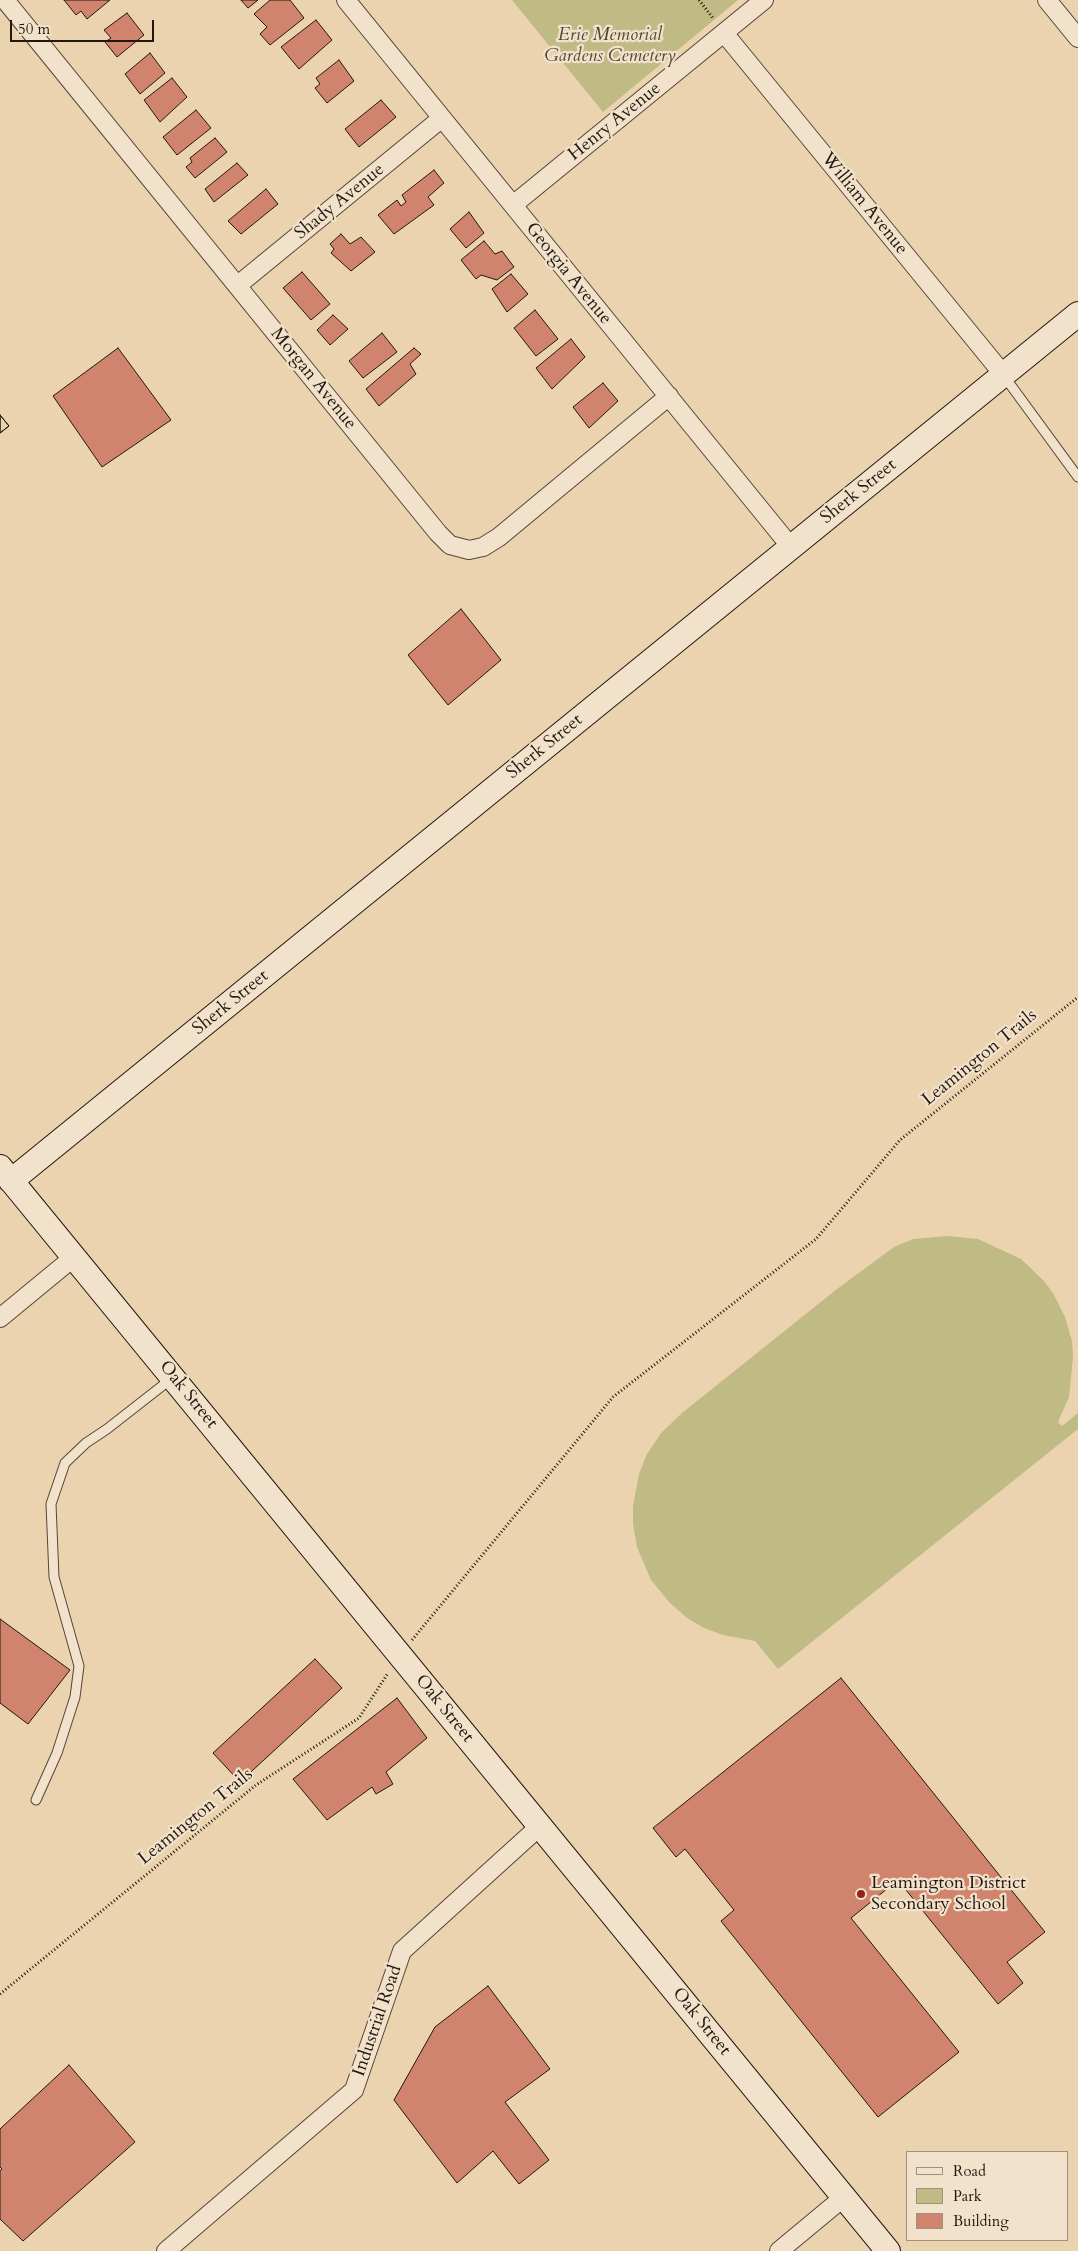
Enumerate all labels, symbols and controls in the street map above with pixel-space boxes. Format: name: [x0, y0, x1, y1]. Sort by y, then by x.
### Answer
scale bar: [12, 10, 156, 42]
text: 50 m: [18, 19, 50, 39]
park label: Erie Memorial Gardens Cemetery: [544, 25, 676, 68]
street label: Henry Avenue: [564, 78, 666, 166]
street label: William Avenue: [816, 148, 912, 260]
street label: Shady Avenue: [291, 159, 389, 245]
street label: Georgia Avenue: [520, 219, 616, 329]
street label: Morgan Avenue: [265, 324, 361, 434]
street label: Sherk Street: [817, 455, 901, 529]
street label: Sherk Street: [503, 710, 587, 784]
street label: Sherk Street: [189, 966, 273, 1040]
street label: Leamington Trails: [918, 1005, 1042, 1111]
street label: Oak Street: [154, 1357, 222, 1433]
street label: Oak Street: [410, 1671, 478, 1747]
street label: Leamington Trails: [134, 1764, 258, 1870]
place label: Leamington District Secondary School: [871, 1873, 1026, 1916]
marker: Leamington District Secondary School: [855, 1888, 867, 1900]
street label: Industrial Road: [349, 1963, 407, 2079]
street label: Oak Street: [667, 1984, 735, 2060]
legend: [906, 2151, 1068, 2241]
text: Road: [953, 2161, 986, 2181]
text: Park: [953, 2186, 982, 2206]
text: Building: [953, 2211, 1009, 2231]

